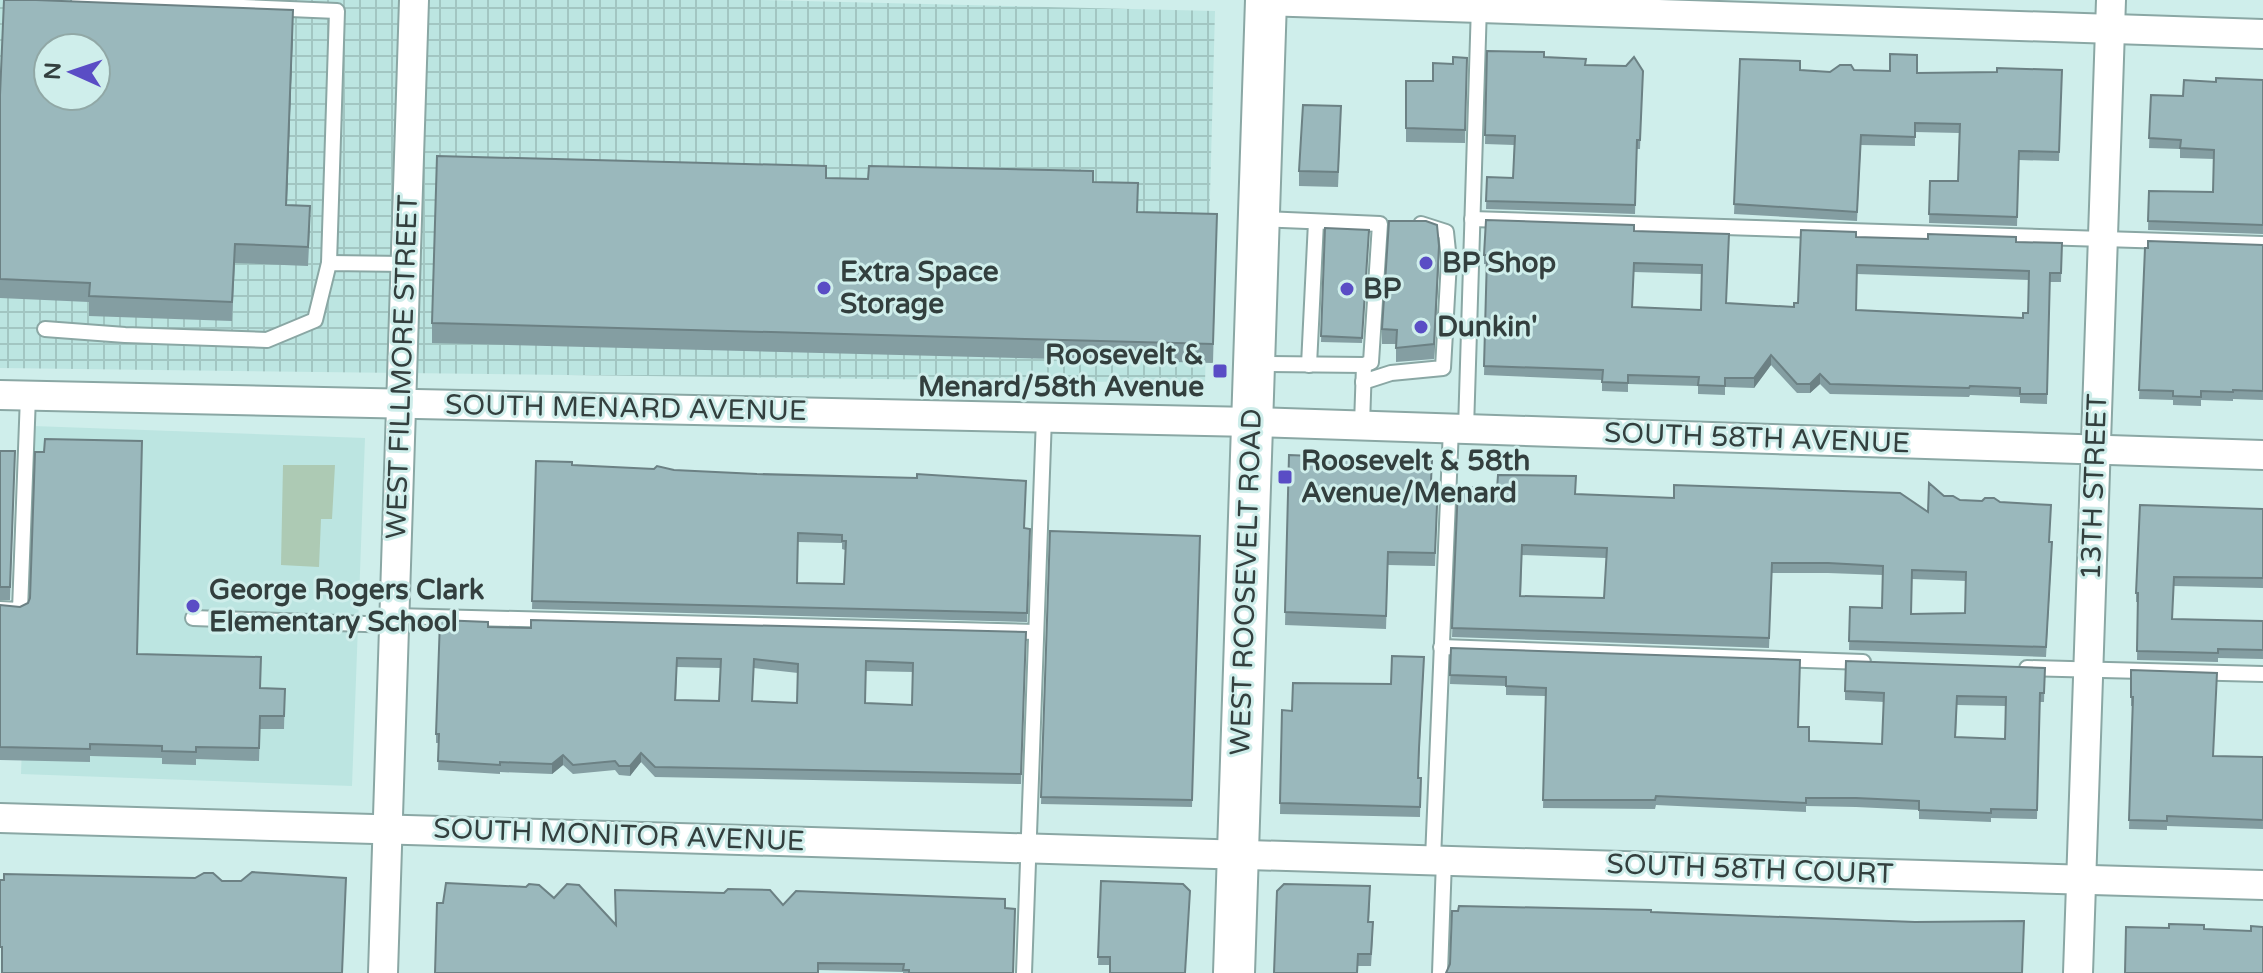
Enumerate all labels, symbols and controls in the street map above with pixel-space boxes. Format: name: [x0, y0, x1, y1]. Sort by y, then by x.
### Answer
north arrow: [32, 32, 112, 112]
text: N: [40, 62, 66, 81]
street label: WEST FILLMORE STREET: [379, 194, 425, 540]
place label: BP Shop: [1442, 246, 1556, 280]
marker: BP Shop: [1417, 254, 1435, 272]
place label: Extra Space Storage: [840, 255, 999, 321]
place label: BP: [1363, 272, 1401, 306]
marker: Extra Space Storage: [815, 279, 833, 297]
marker: BP: [1338, 280, 1356, 298]
place label: Dunkin': [1437, 310, 1537, 344]
marker: Dunkin': [1412, 318, 1430, 336]
place label: Roosevelt & Menard/58th Avenue: [918, 338, 1204, 404]
marker: Roosevelt & Menard/58th Avenue: [1211, 362, 1229, 380]
street label: SOUTH MENARD AVENUE: [445, 388, 807, 428]
street label: 13TH STREET: [2074, 393, 2114, 581]
street label: WEST ROOSEVELT ROAD: [1223, 408, 1269, 756]
street label: SOUTH 58TH AVENUE: [1604, 416, 1910, 460]
place label: Roosevelt & 58th Avenue/Menard: [1301, 444, 1530, 510]
marker: Roosevelt & 58th Avenue/Menard: [1276, 468, 1294, 486]
place label: George Rogers Clark Elementary School: [209, 573, 484, 639]
marker: George Rogers Clark Elementary School: [184, 597, 202, 615]
street label: SOUTH MONITOR AVENUE: [433, 812, 805, 858]
street label: SOUTH 58TH COURT: [1606, 847, 1894, 891]

